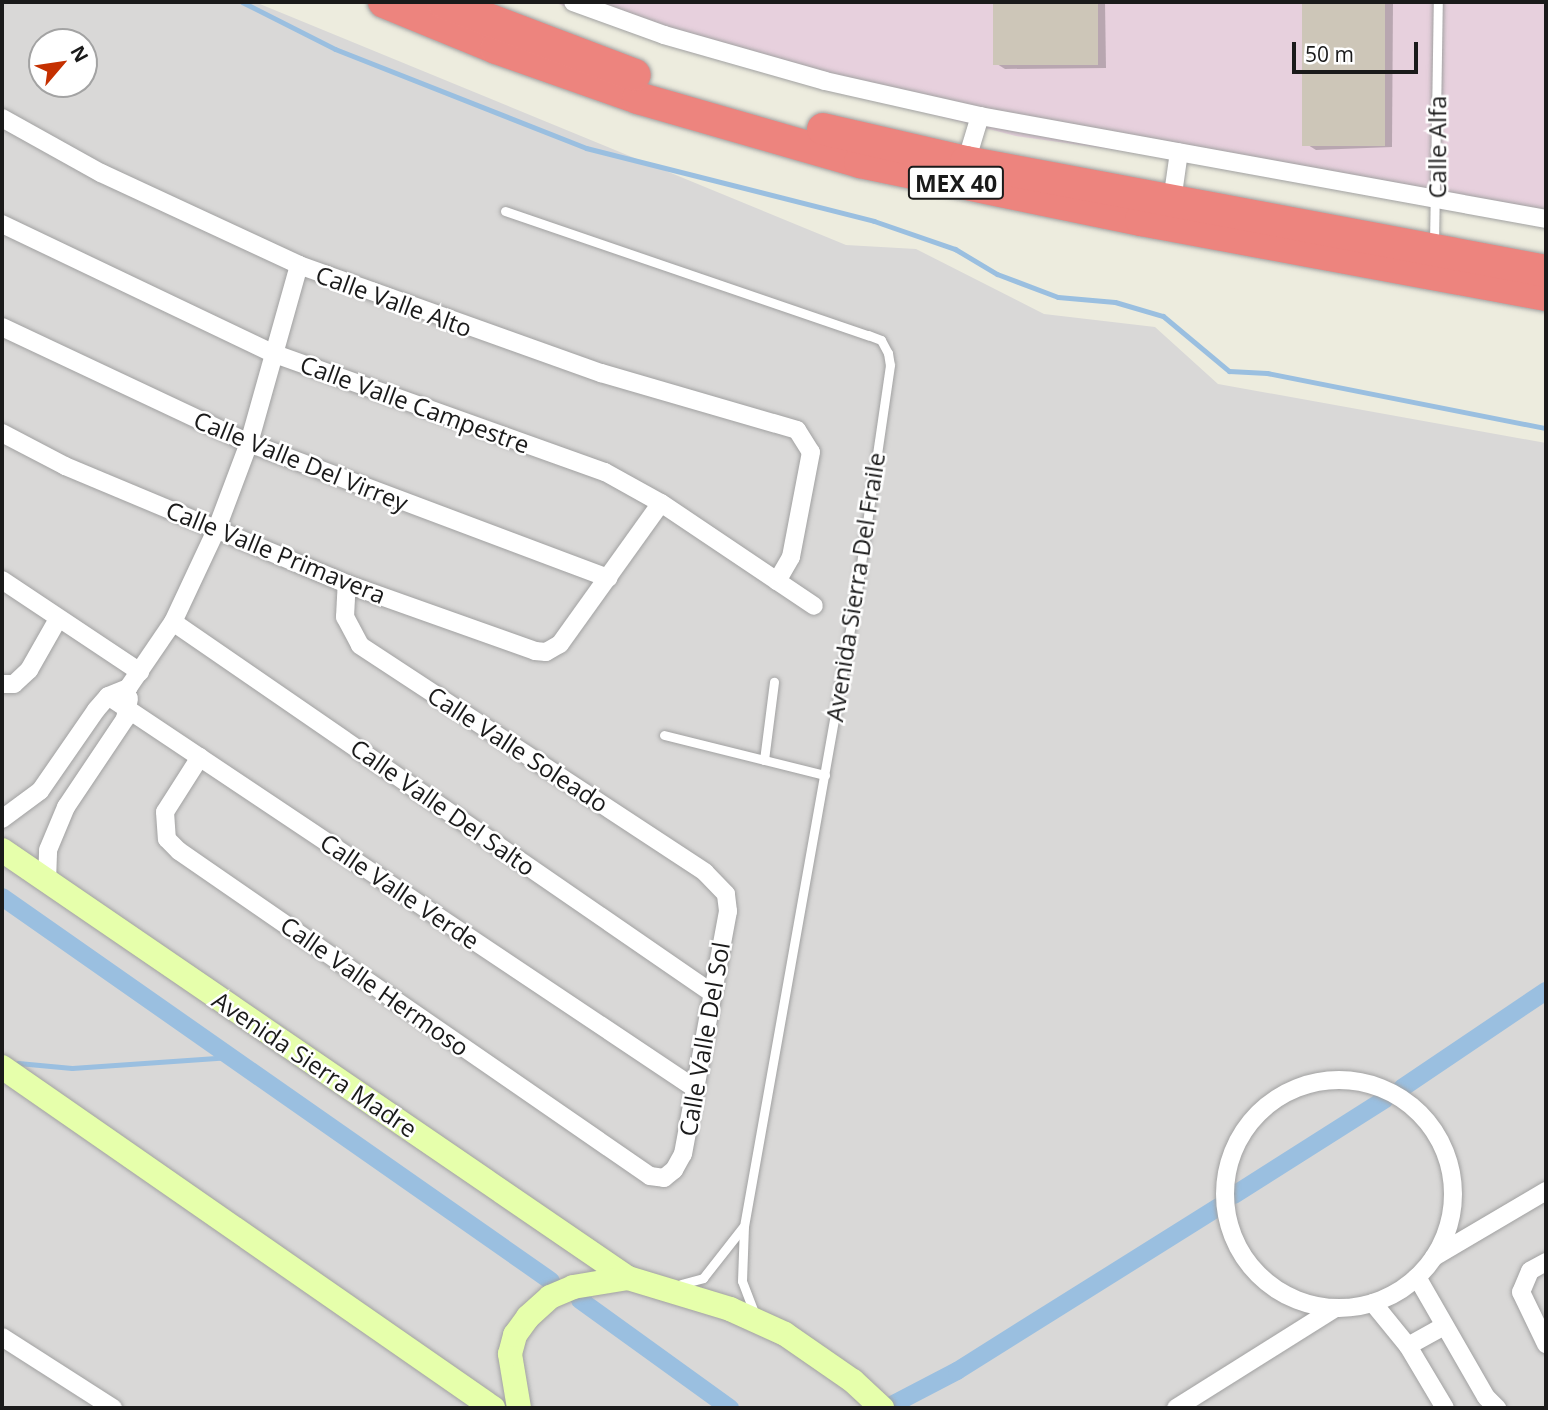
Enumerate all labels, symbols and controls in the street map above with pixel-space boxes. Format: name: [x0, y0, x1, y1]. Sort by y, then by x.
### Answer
north arrow: [28, 28, 98, 98]
scale bar: [1296, 28, 1422, 72]
text: 50 m: [1305, 40, 1354, 68]
text: N: [64, 41, 95, 67]
street label: Calle Alfa: [1423, 96, 1451, 198]
road number: MEX 40: [907, 164, 1005, 202]
street label: Calle Valle Alto: [312, 259, 476, 343]
street label: Calle Valle Campestre: [296, 349, 534, 459]
street label: Calle Valle Del Virrey: [190, 405, 412, 517]
street label: Avenida Sierra Del Fraile: [820, 450, 890, 724]
street label: Calle Valle Primavera: [162, 495, 390, 609]
street label: Calle Valle Soleado: [422, 680, 614, 818]
street label: Calle Valle Del Salto: [345, 733, 541, 881]
street label: Calle Valle Verde: [315, 827, 485, 955]
street label: Calle Valle Hermoso: [275, 910, 475, 1062]
street label: Calle Valle Del Sol: [673, 940, 735, 1138]
street label: Avenida Sierra Madre: [207, 985, 423, 1143]

